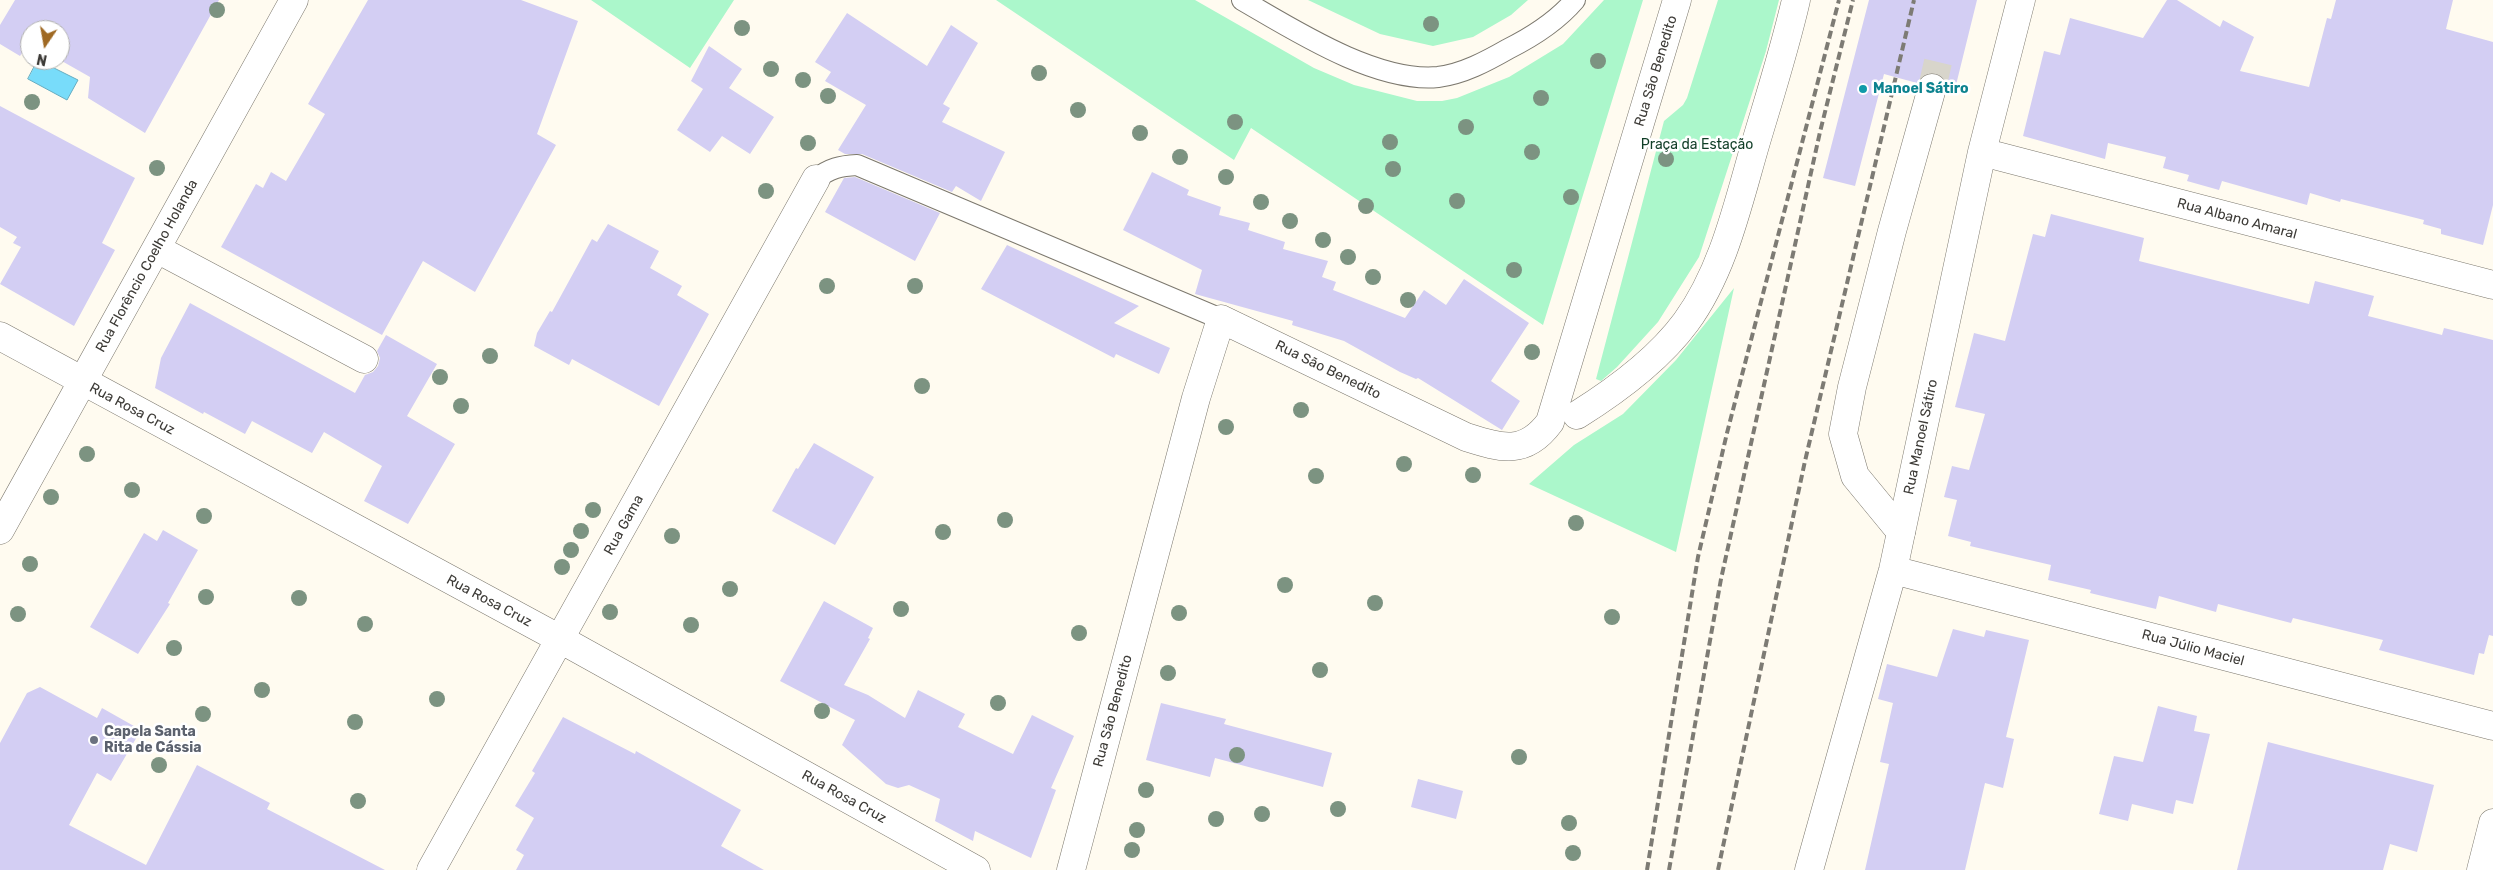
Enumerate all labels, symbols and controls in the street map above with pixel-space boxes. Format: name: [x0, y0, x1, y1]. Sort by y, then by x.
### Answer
street label: Rua São Benedito: [1631, 13, 1681, 129]
north arrow: [20, 20, 70, 70]
text: N: [35, 50, 49, 69]
place label: Manoel Sátiro: [1873, 81, 1969, 97]
marker: Manoel Sátiro: [1857, 83, 1869, 95]
park label: Praça da Estação: [1641, 137, 1753, 153]
street label: Rua Florêncio Coelho Holanda: [92, 177, 202, 355]
street label: Rua Albano Amaral: [2175, 195, 2299, 243]
street label: Rua São Benedito: [1272, 337, 1384, 403]
street label: Rua Manoel Sátiro: [1901, 378, 1941, 496]
street label: Rua Rosa Cruz: [86, 379, 178, 439]
street label: Rua Gama: [601, 492, 647, 558]
street label: Rua Rosa Cruz: [443, 571, 535, 631]
street label: Rua Júlio Maciel: [2140, 626, 2246, 670]
street label: Rua São Benedito: [1090, 653, 1136, 769]
place label: Capela Santa Rita de Cássia: [104, 724, 201, 756]
marker: Capela Santa Rita de Cássia: [88, 734, 100, 746]
street label: Rua Rosa Cruz: [799, 767, 889, 827]

